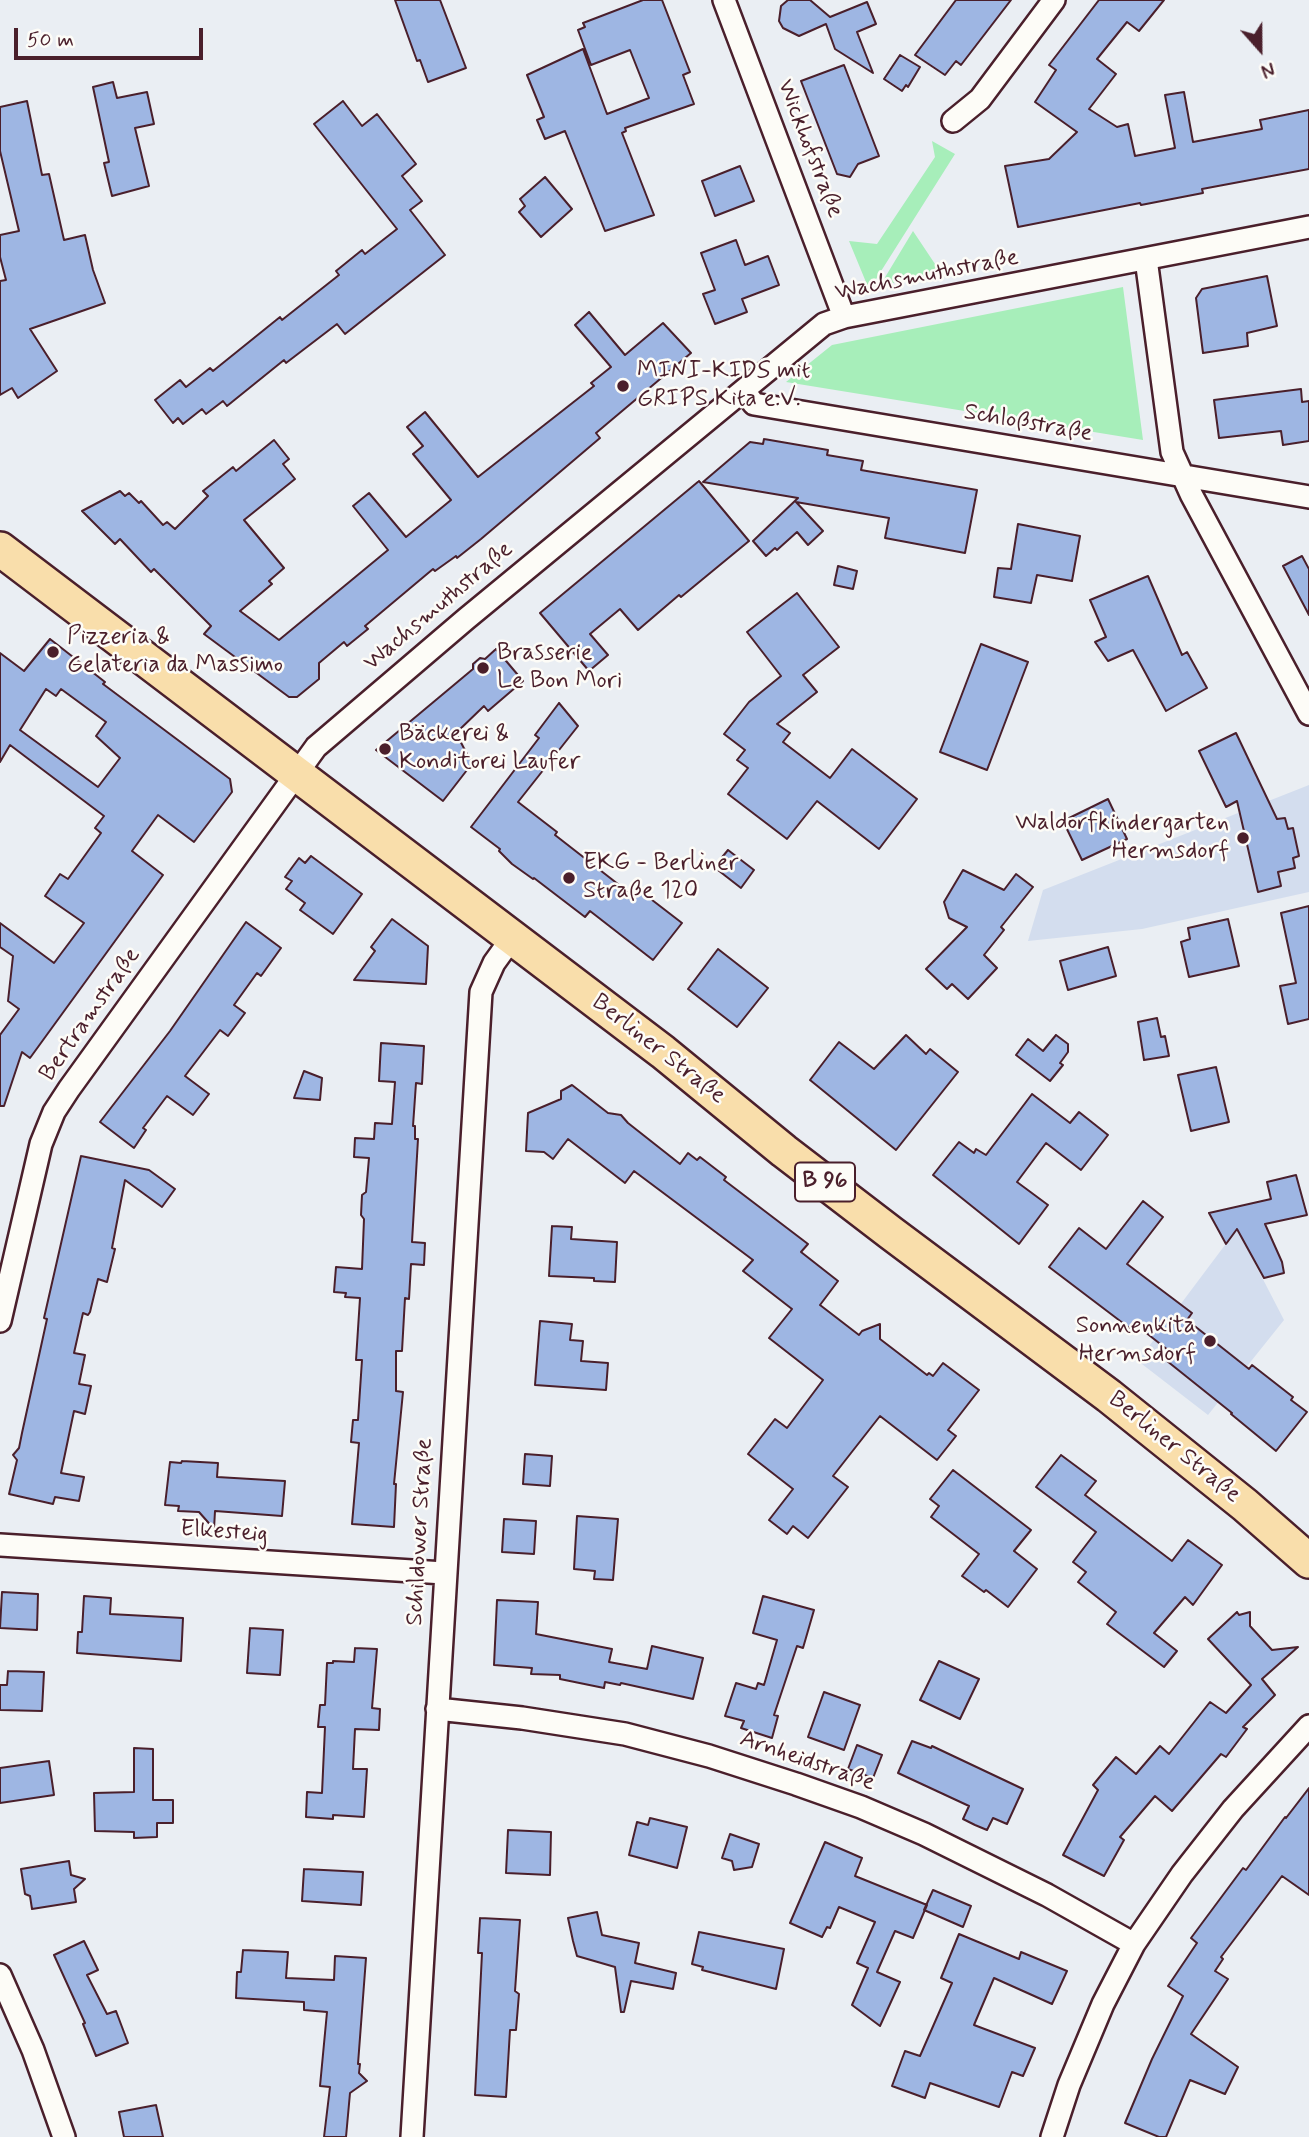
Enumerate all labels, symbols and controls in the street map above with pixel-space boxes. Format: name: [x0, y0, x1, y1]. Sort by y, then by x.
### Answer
scale bar: [18, 14, 206, 58]
north arrow: [1225, 14, 1295, 84]
text: 50 m: [27, 26, 74, 54]
text: N: [1257, 55, 1278, 83]
street label: Wickhofstraße: [769, 76, 849, 222]
street label: Wachsmuthstraße: [833, 244, 1021, 308]
place label: MINI-KIDS mit GRIPS Kita e.V.: [637, 358, 810, 414]
marker: MINI-KIDS mit GRIPS Kita e.V.: [615, 378, 631, 394]
street label: Schloßstraße: [961, 399, 1095, 449]
street label: Wachsmuthstraße: [358, 536, 520, 678]
place label: Pizzeria & Gelateria da Massimo: [67, 624, 283, 680]
place label: Brasserie Le Bon Mori: [497, 640, 622, 696]
marker: Pizzeria & Gelateria da Massimo: [45, 644, 61, 660]
marker: Brasserie Le Bon Mori: [475, 660, 491, 676]
place label: Bäckerei & Konditorei Laufer: [399, 721, 581, 777]
marker: Bäckerei & Konditorei Laufer: [377, 741, 393, 757]
place label: Waldorfkindergarten Hermsdorf: [1015, 810, 1229, 866]
marker: Waldorfkindergarten Hermsdorf: [1235, 830, 1251, 846]
place label: EKG - Berliner Straße 120: [583, 850, 738, 906]
marker: EKG - Berliner Straße 120: [561, 870, 577, 886]
street label: Bertramstraße: [34, 943, 148, 1087]
street label: Berliner Straße: [585, 989, 731, 1111]
road number: B 96: [795, 1162, 855, 1202]
place label: Sonnenkita Hermsdorf: [1076, 1313, 1196, 1369]
marker: Sonnenkita Hermsdorf: [1202, 1333, 1218, 1349]
street label: Berliner Straße: [1102, 1386, 1246, 1510]
street label: Schildower Straße: [402, 1437, 440, 1627]
street label: Elkesteig: [179, 1516, 269, 1550]
street label: Arnheidstraße: [736, 1725, 878, 1799]

